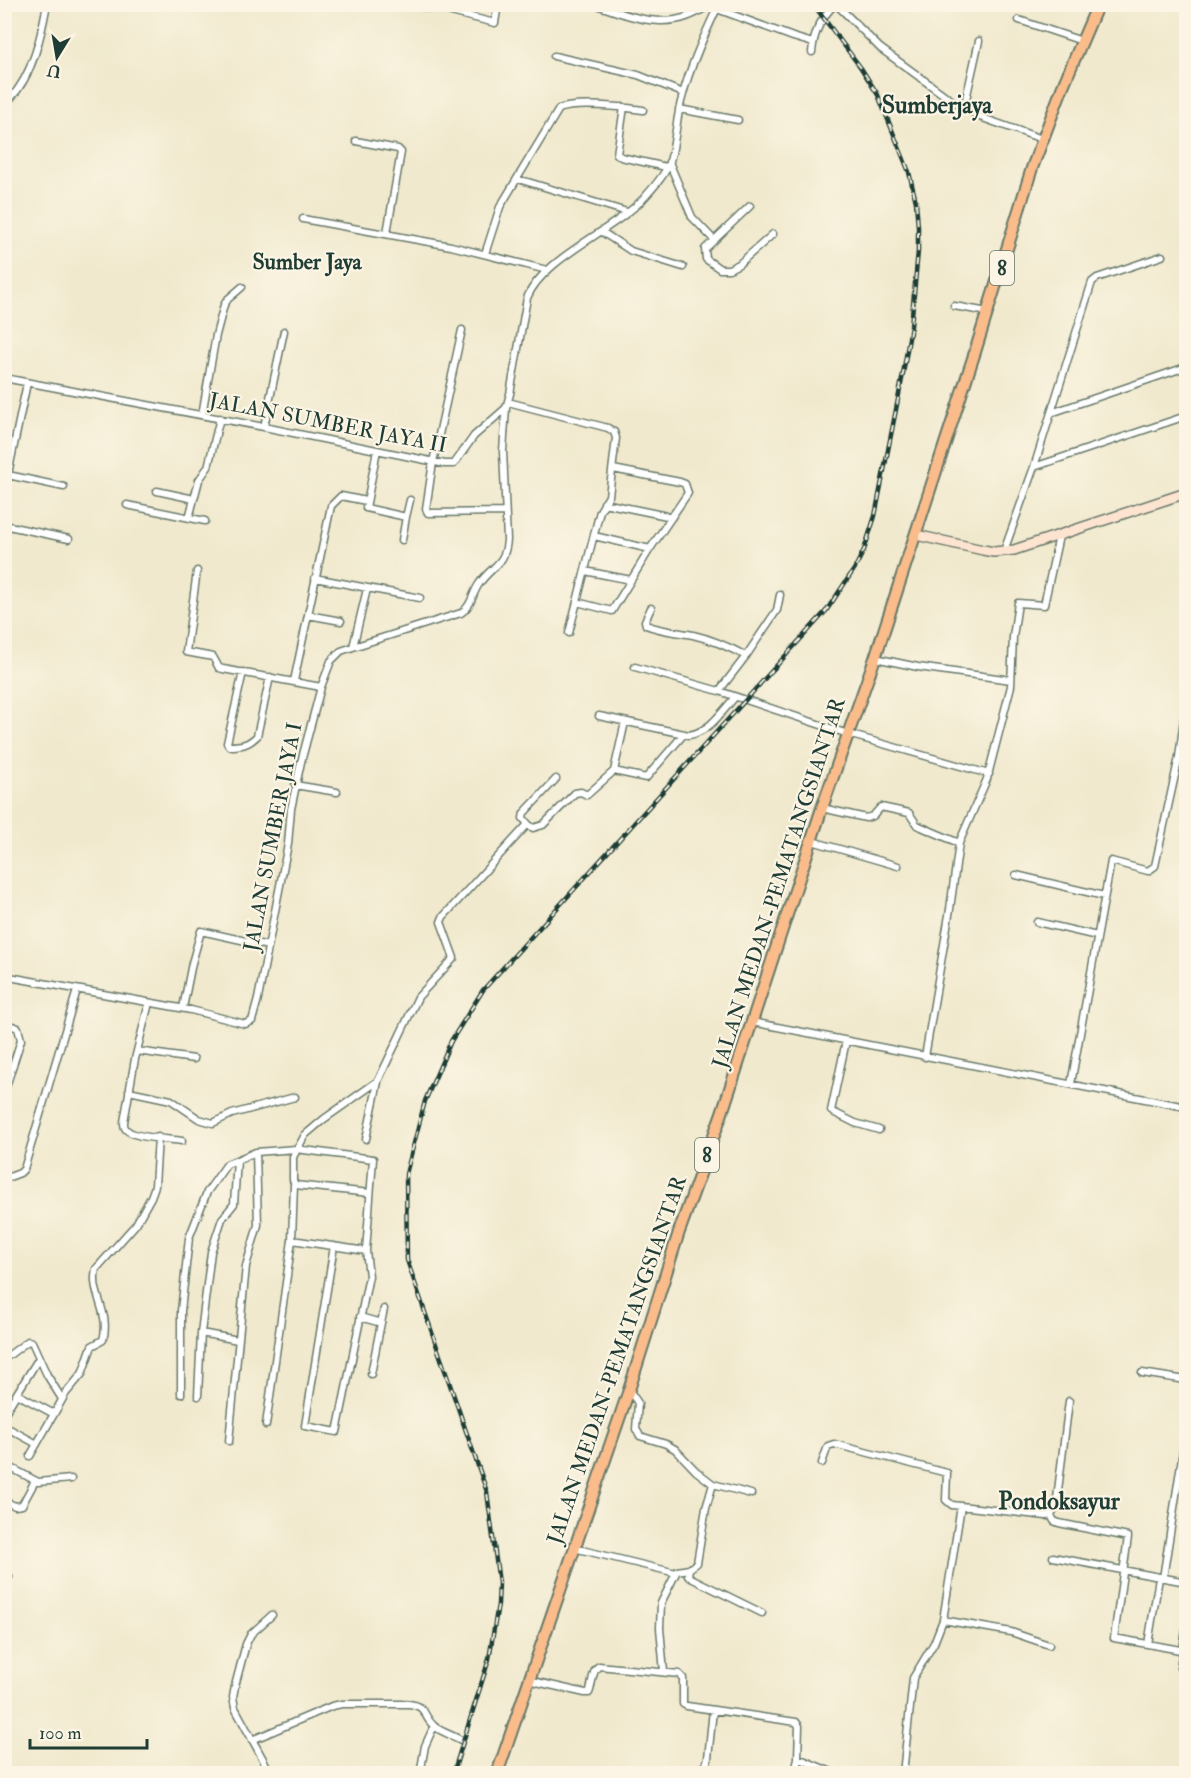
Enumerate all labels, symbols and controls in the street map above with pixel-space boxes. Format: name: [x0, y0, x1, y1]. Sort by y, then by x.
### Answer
north arrow: [27, 27, 87, 87]
text: U: [45, 60, 63, 82]
district label: Sumberjaya: [882, 90, 993, 121]
district label: Sumber Jaya: [252, 248, 363, 277]
road number: 8: [990, 251, 1014, 285]
street label: JALAN SUMBER JAYA II: [206, 387, 449, 459]
street label: JALAN MEDAN-PEMATANGSIANTAR: [706, 693, 852, 1073]
street label: JALAN SUMBER JAYA I: [237, 720, 308, 955]
road number: 8: [695, 1138, 719, 1172]
street label: JALAN MEDAN-PEMATANGSIANTAR: [541, 1171, 693, 1549]
district label: Pondoksayur: [998, 1486, 1121, 1517]
scale bar: [30, 1712, 147, 1750]
text: 100 m: [39, 1722, 82, 1745]

